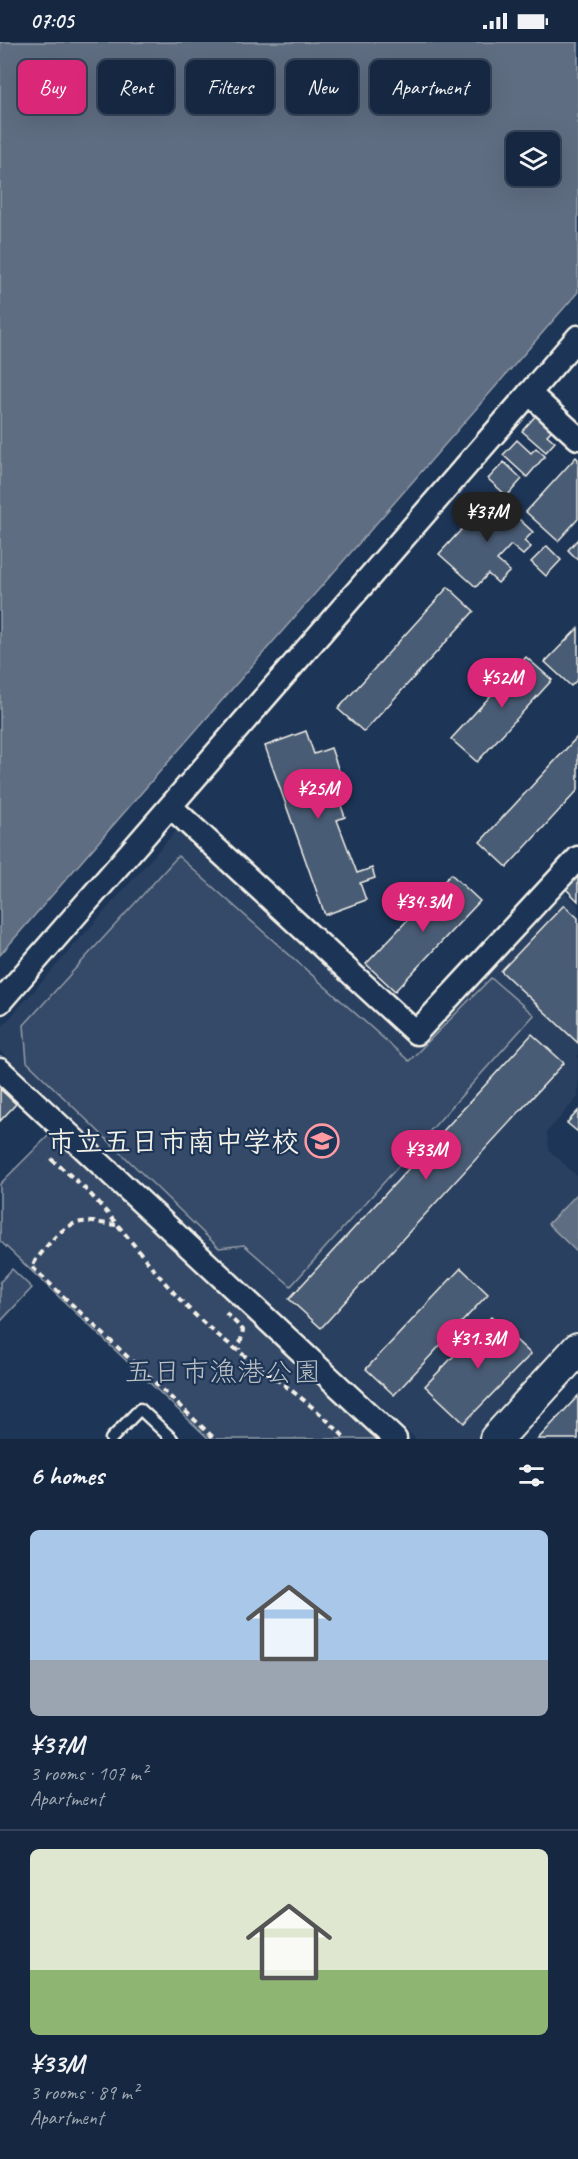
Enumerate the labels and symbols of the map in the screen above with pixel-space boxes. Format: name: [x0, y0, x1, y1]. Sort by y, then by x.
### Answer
pin: ¥37M: [451, 492, 523, 543]
pin: ¥52M: [466, 658, 538, 709]
pin: ¥25M: [282, 769, 354, 820]
pin: ¥34.3M: [374, 882, 472, 933]
school or university icon: 市立五日市南中学校: [304, 1123, 340, 1159]
place label: 市立五日市南中学校: [47, 1124, 299, 1159]
pin: ¥33M: [390, 1130, 462, 1181]
pin: ¥31.3M: [429, 1319, 527, 1370]
park label: 五日市漁港公園: [125, 1354, 321, 1389]

